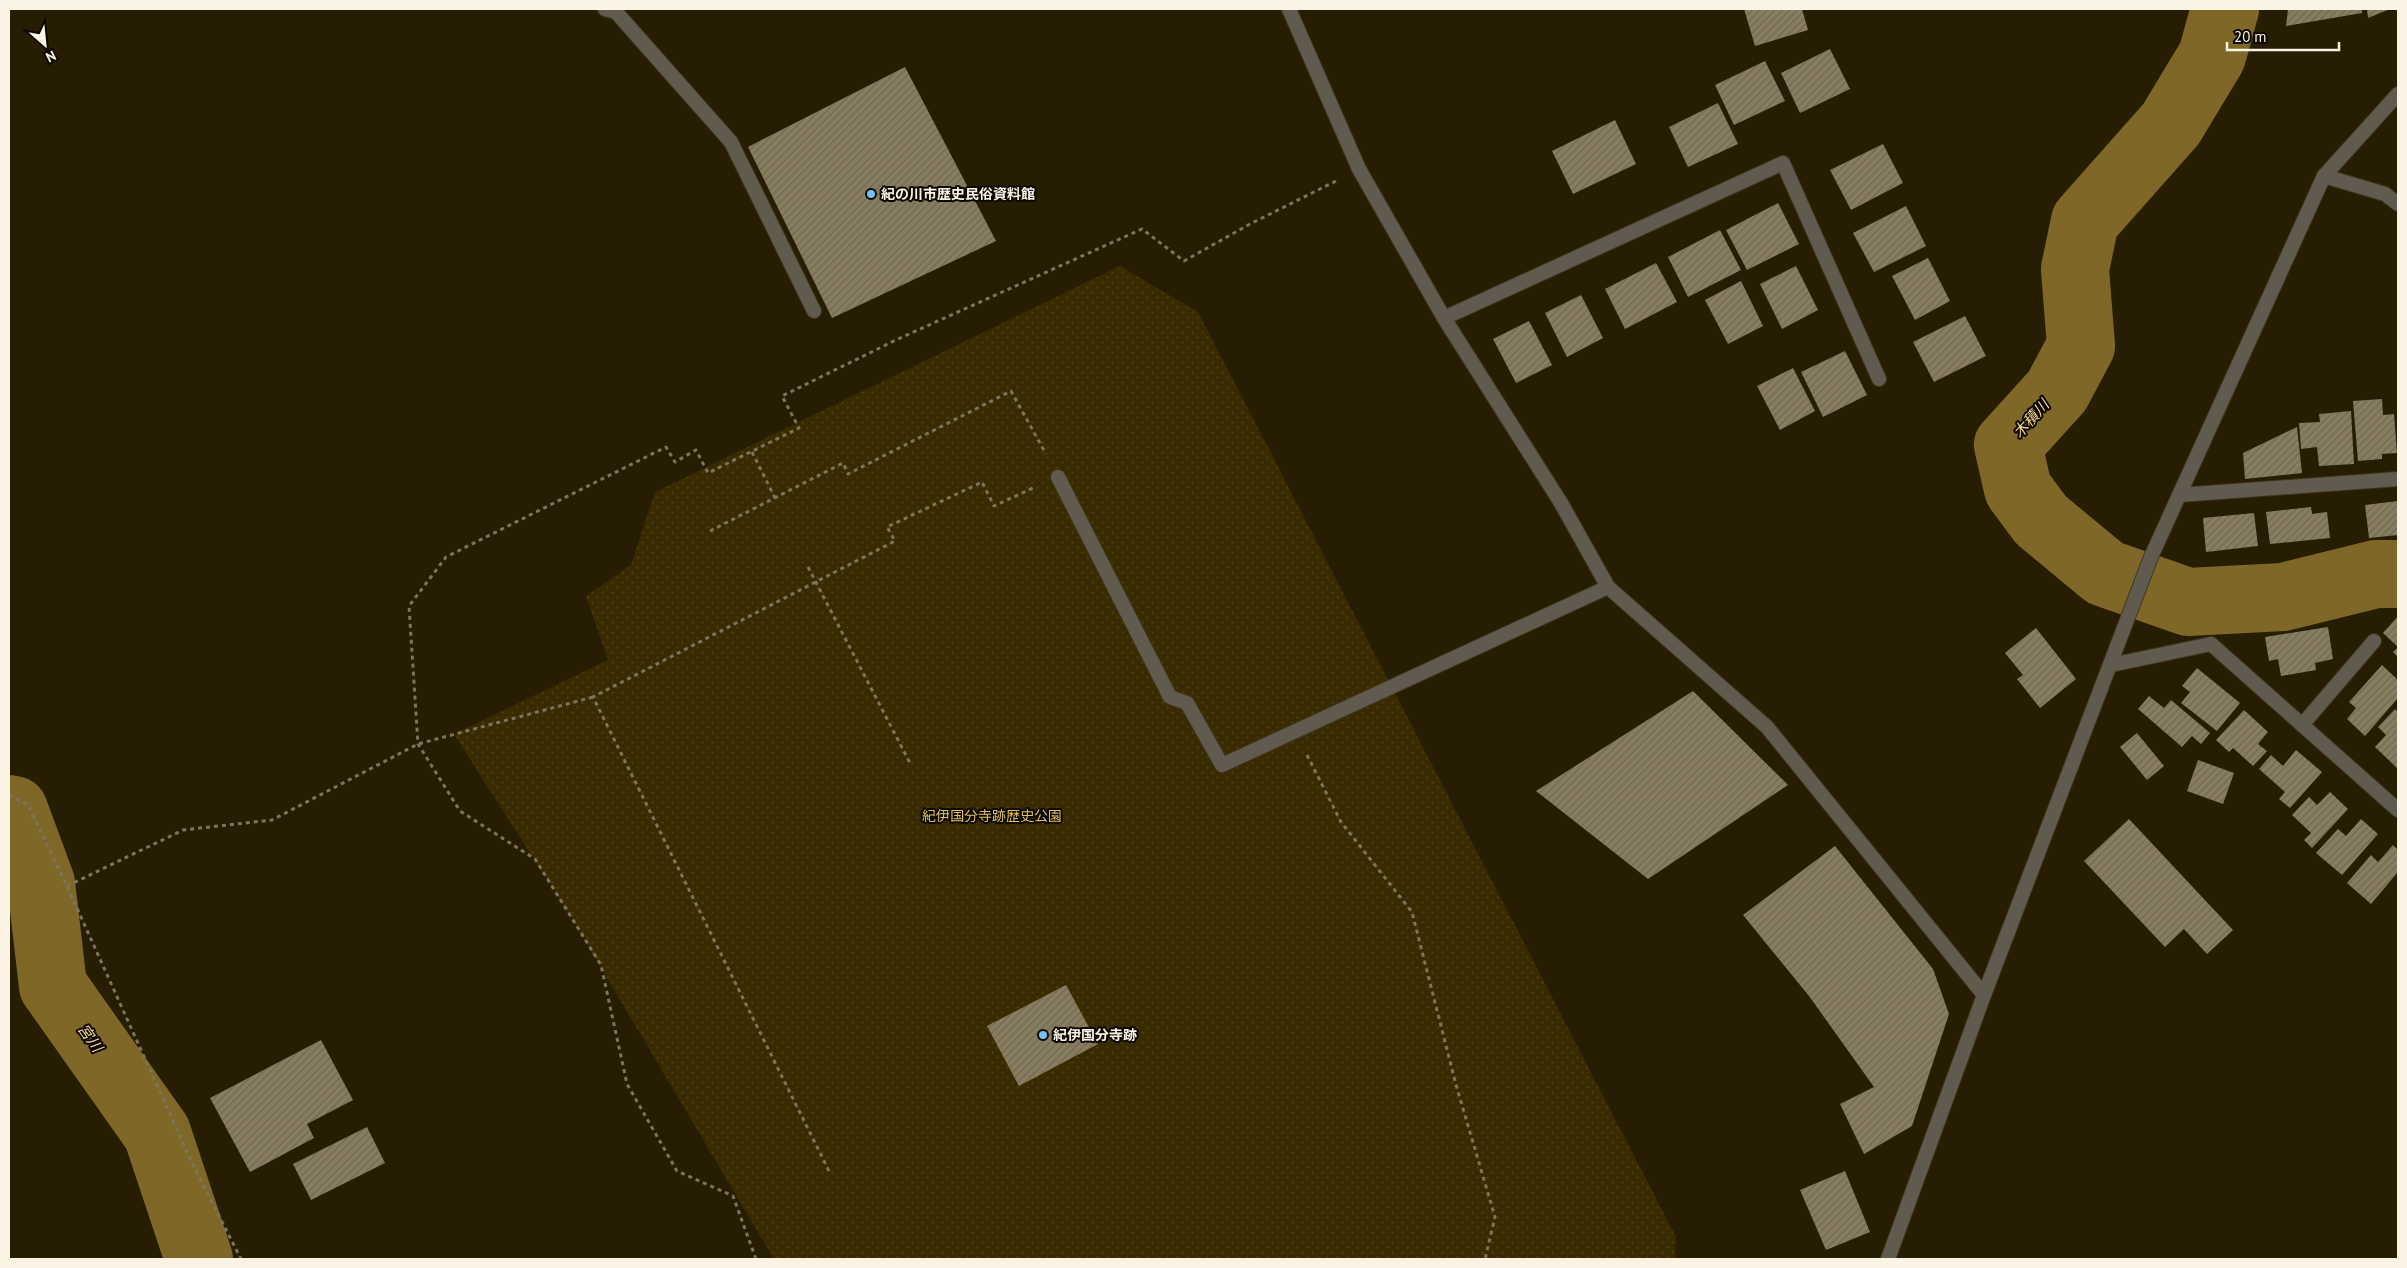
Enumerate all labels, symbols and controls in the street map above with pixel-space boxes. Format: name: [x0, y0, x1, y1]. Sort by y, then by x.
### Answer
north arrow: [20, 20, 70, 70]
scale bar: [2227, 20, 2340, 52]
text: 20 m: [2234, 27, 2267, 46]
text: N: [43, 46, 59, 67]
place label: 紀の川市歴史民俗資料館: [881, 185, 1035, 203]
marker: 紀の川市歴史民俗資料館: [865, 188, 877, 200]
water label: 木積川: [2009, 394, 2054, 442]
park label: 紀伊国分寺跡歴史公園: [922, 807, 1062, 825]
water label: 宮川: [74, 1020, 108, 1057]
place label: 紀伊国分寺跡: [1053, 1026, 1137, 1044]
marker: 紀伊国分寺跡: [1037, 1029, 1049, 1041]

